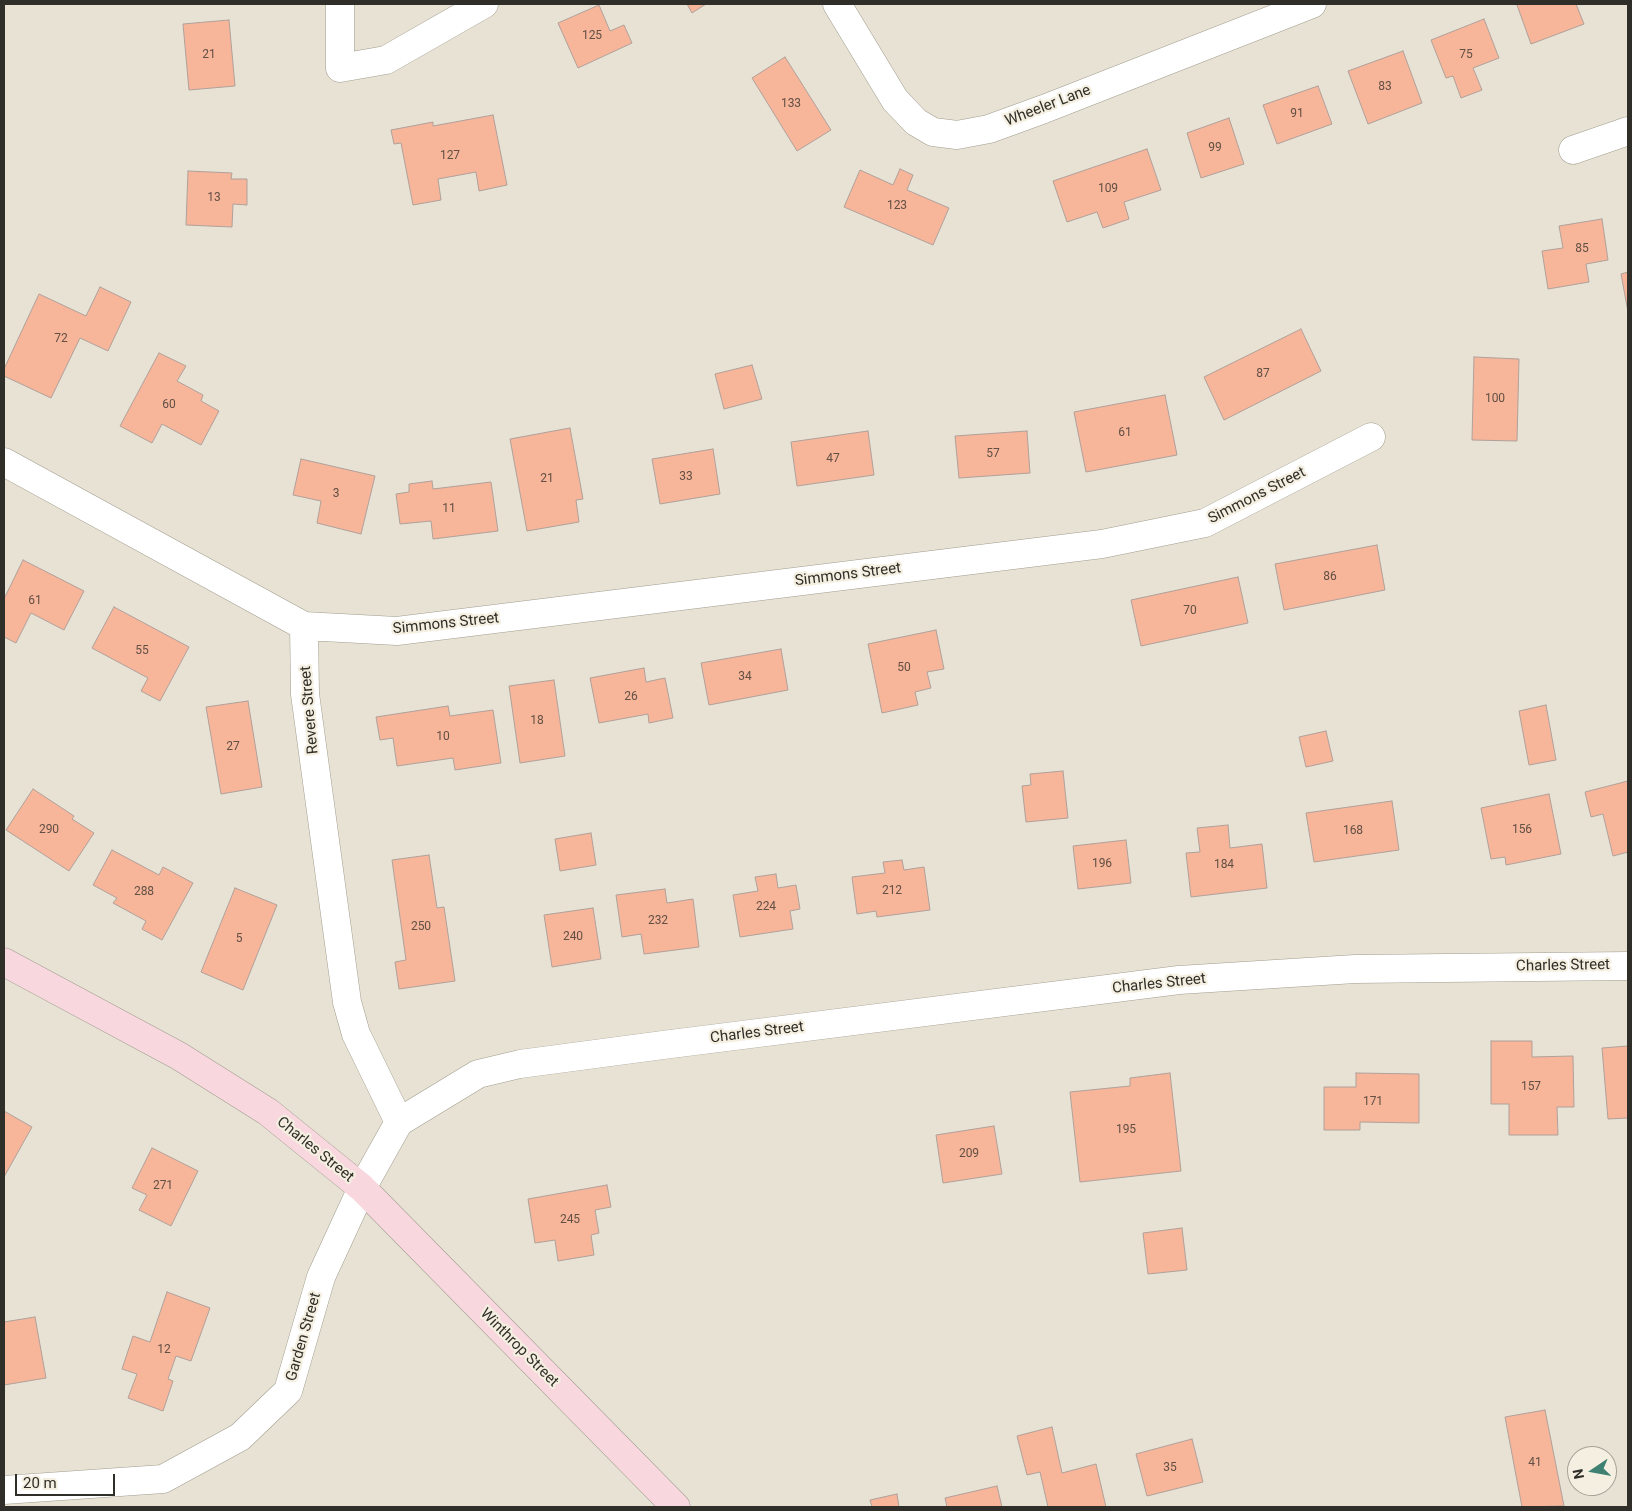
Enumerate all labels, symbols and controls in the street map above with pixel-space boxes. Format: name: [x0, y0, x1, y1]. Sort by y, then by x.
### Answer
house number: 125: [582, 29, 602, 43]
house number: 21: [202, 48, 216, 62]
house number: 75: [1459, 48, 1473, 62]
house number: 83: [1378, 80, 1392, 94]
street label: Wheeler Lane: [1003, 81, 1093, 131]
house number: 133: [781, 97, 801, 111]
house number: 91: [1290, 107, 1304, 121]
house number: 99: [1208, 141, 1222, 155]
house number: 127: [440, 149, 460, 163]
house number: 109: [1098, 182, 1118, 196]
house number: 13: [207, 191, 221, 205]
house number: 123: [887, 199, 907, 213]
house number: 85: [1575, 242, 1589, 256]
house number: 72: [54, 332, 68, 346]
house number: 87: [1256, 367, 1270, 381]
house number: 100: [1485, 392, 1505, 406]
house number: 60: [162, 398, 176, 412]
house number: 61: [1118, 426, 1132, 440]
house number: 57: [986, 447, 1000, 461]
house number: 47: [826, 452, 840, 466]
street label: Simmons Street: [1205, 464, 1309, 528]
house number: 33: [679, 470, 693, 484]
house number: 21: [540, 472, 554, 486]
house number: 3: [333, 487, 339, 501]
house number: 11: [442, 502, 456, 516]
street label: Simmons Street: [794, 560, 902, 590]
house number: 86: [1323, 570, 1337, 584]
house number: 61: [28, 594, 42, 608]
house number: 70: [1183, 604, 1197, 618]
street label: Simmons Street: [392, 609, 500, 639]
house number: 55: [135, 644, 149, 658]
house number: 50: [897, 661, 911, 675]
street label: Revere Street: [297, 665, 323, 755]
house number: 34: [738, 670, 752, 684]
house number: 26: [624, 690, 638, 704]
house number: 18: [530, 714, 544, 728]
house number: 10: [436, 730, 450, 744]
house number: 27: [226, 740, 240, 754]
house number: 290: [39, 823, 59, 837]
house number: 156: [1512, 823, 1532, 837]
house number: 168: [1343, 824, 1363, 838]
house number: 196: [1092, 857, 1112, 871]
house number: 184: [1214, 858, 1234, 872]
house number: 212: [882, 884, 902, 898]
house number: 288: [134, 885, 154, 899]
house number: 224: [756, 900, 776, 914]
house number: 232: [648, 914, 668, 928]
house number: 250: [411, 920, 431, 934]
house number: 240: [563, 930, 583, 944]
house number: 5: [236, 932, 242, 946]
street label: Charles Street: [1516, 956, 1610, 976]
street label: Charles Street: [1111, 970, 1207, 998]
street label: Charles Street: [709, 1018, 805, 1048]
house number: 157: [1521, 1080, 1541, 1094]
house number: 171: [1363, 1095, 1383, 1109]
street label: Charles Street: [273, 1113, 357, 1187]
house number: 195: [1116, 1123, 1136, 1137]
house number: 209: [959, 1147, 979, 1161]
house number: 271: [153, 1179, 173, 1193]
house number: 245: [560, 1213, 580, 1227]
street label: Garden Street: [283, 1291, 325, 1383]
street label: Winthrop Street: [476, 1305, 562, 1391]
house number: 12: [157, 1343, 171, 1357]
north arrow: [1567, 1446, 1617, 1496]
house number: 41: [1528, 1456, 1542, 1470]
house number: 35: [1163, 1461, 1177, 1475]
scale bar: [18, 1464, 118, 1496]
text: N: [1569, 1467, 1587, 1480]
text: 20 m: [23, 1474, 57, 1492]

